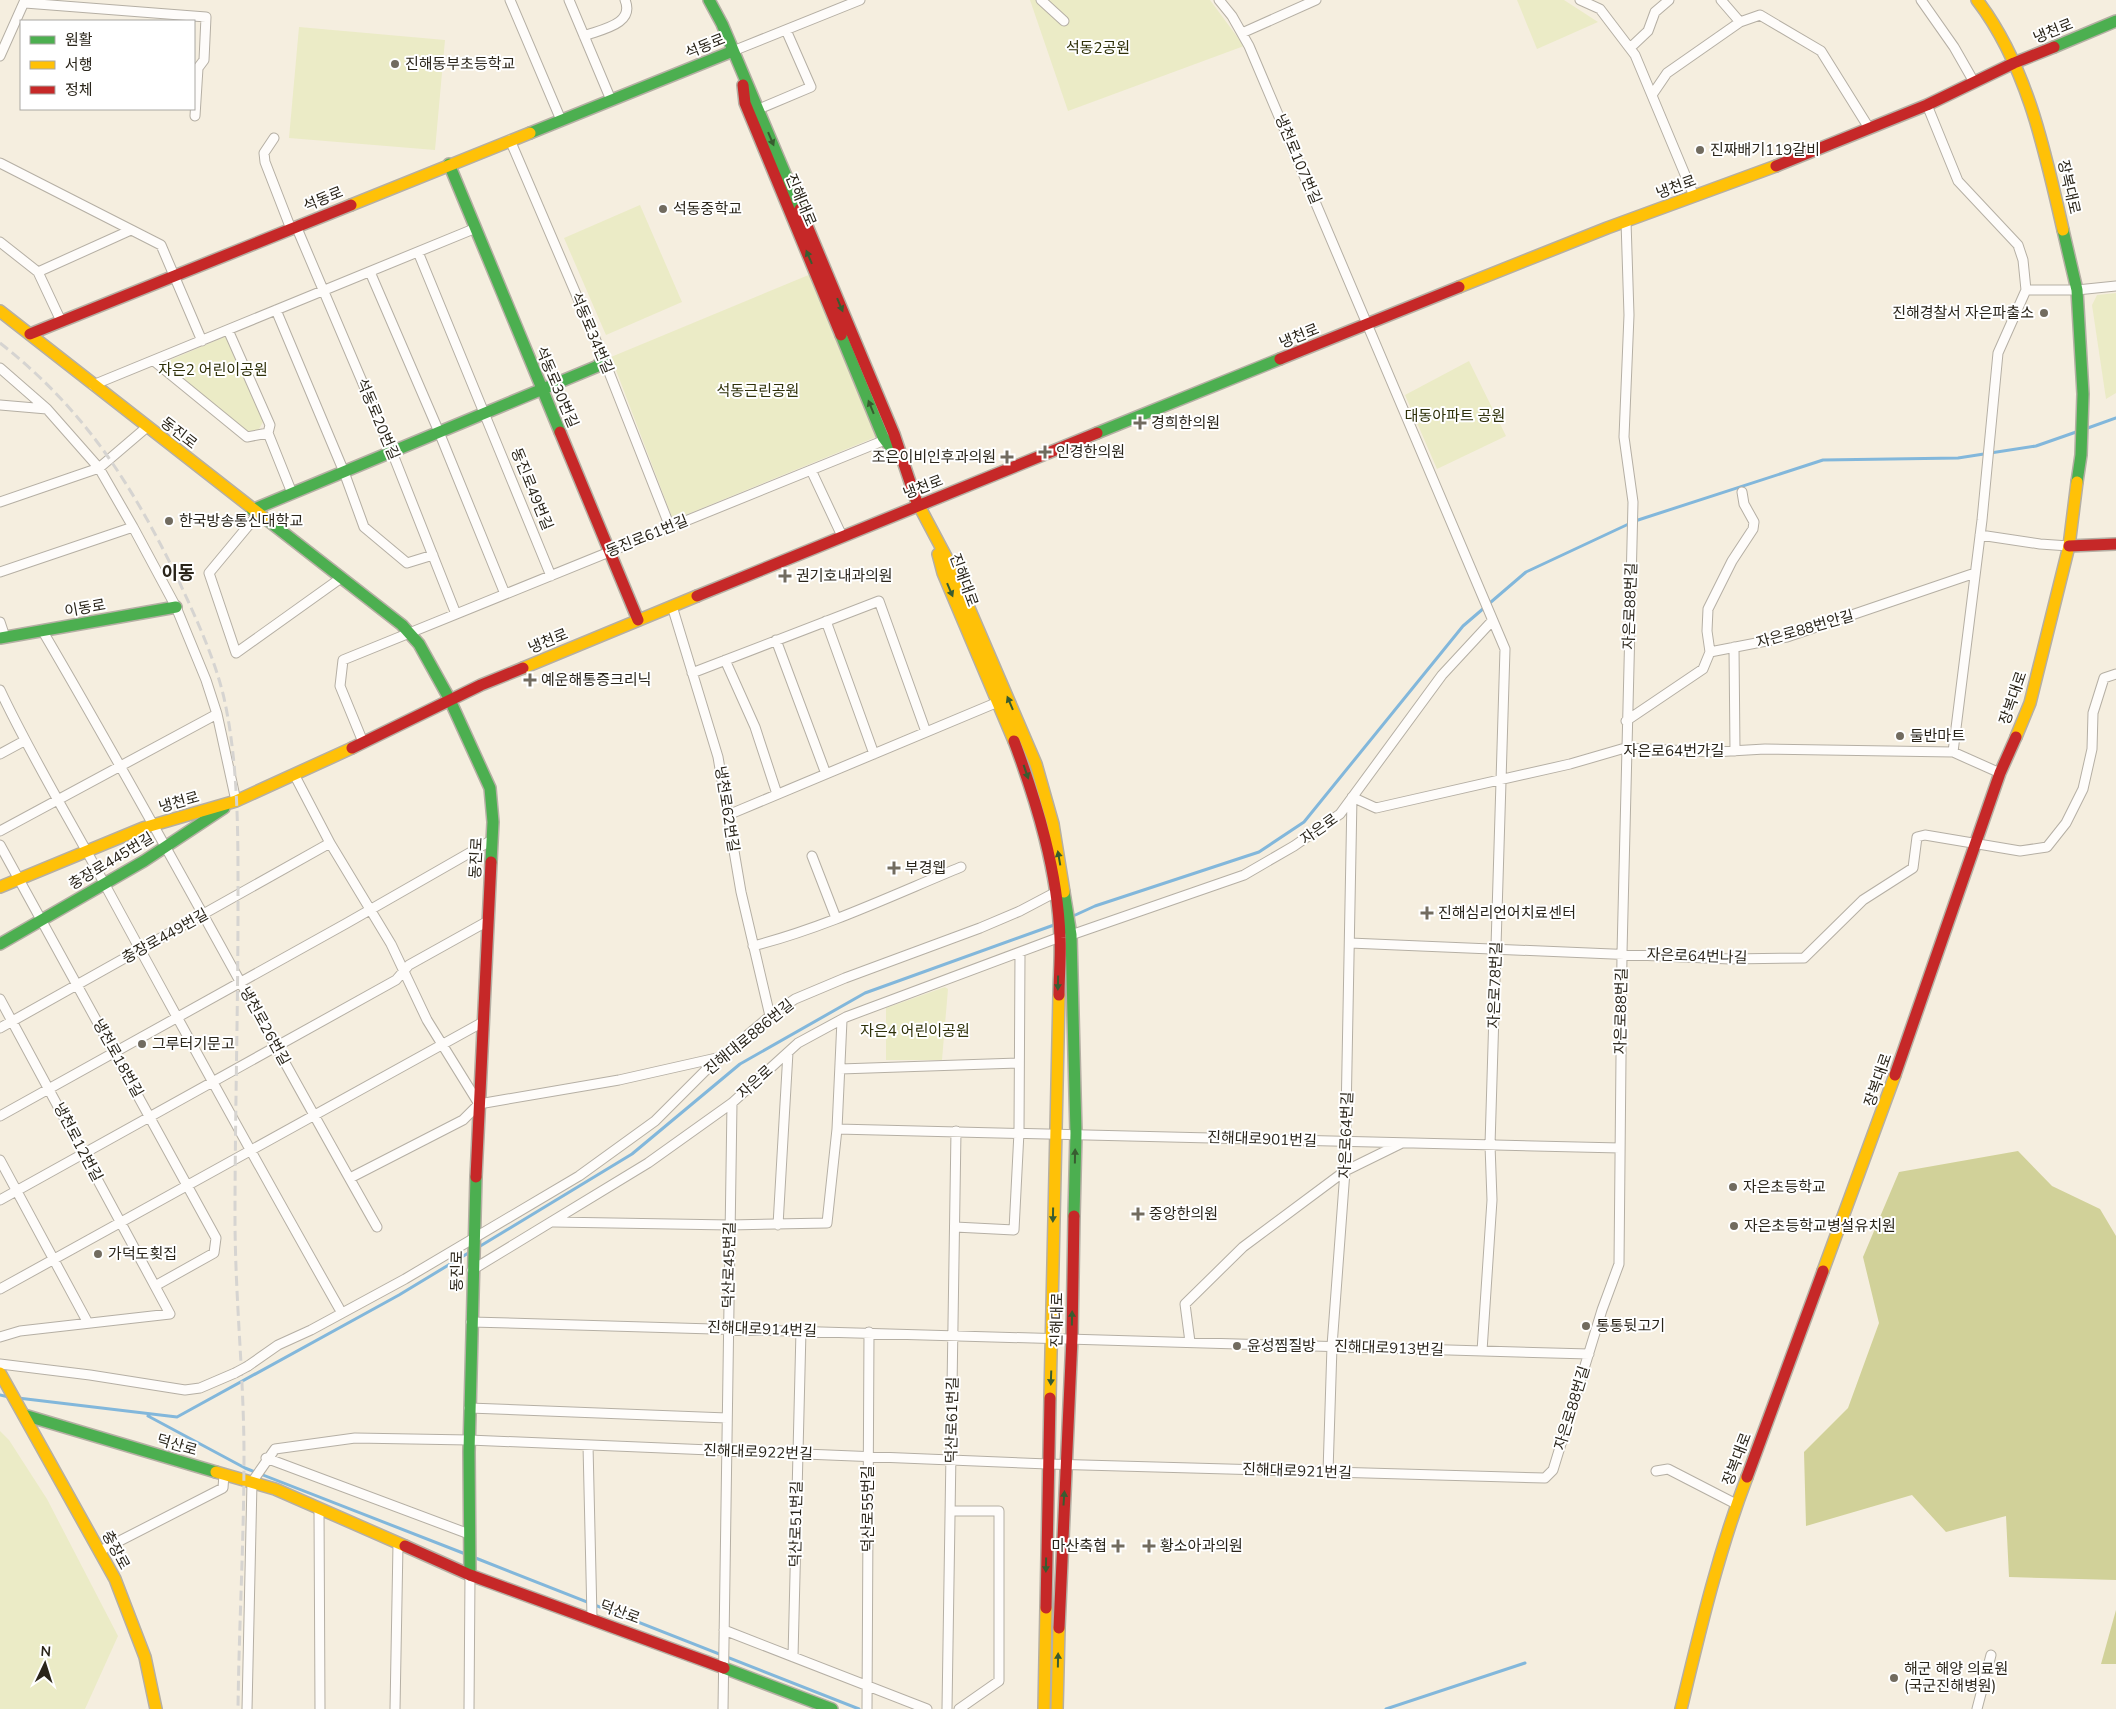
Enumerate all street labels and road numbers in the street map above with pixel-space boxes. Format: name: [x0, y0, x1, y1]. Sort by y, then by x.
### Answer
street label: 냉천로: [2030, 14, 2076, 48]
street label: 석동로: [682, 29, 728, 63]
street label: 냉천로107번길: [1270, 111, 1326, 207]
street label: 장복대로: [2053, 158, 2085, 216]
street label: 진해대로: [781, 171, 821, 229]
street label: 냉천로: [1653, 171, 1699, 203]
street label: 석동로: [300, 182, 346, 216]
street label: 석동로34번길: [566, 289, 618, 377]
street label: 냉천로: [1276, 319, 1322, 353]
street label: 석동로30번길: [531, 343, 583, 431]
street label: 석동로20번길: [352, 375, 404, 463]
street label: 동진로: [157, 412, 201, 454]
street label: 동진로49번길: [506, 445, 558, 533]
street label: 냉천로: [900, 470, 946, 504]
street label: 동진로61번길: [603, 510, 691, 562]
street label: 진해대로: [945, 551, 983, 609]
street label: 자은로88번길: [1618, 562, 1642, 650]
street label: 이동로: [63, 595, 107, 621]
street label: 자은로88번안길: [1754, 605, 1856, 653]
street label: 냉천로: [525, 624, 571, 658]
street label: 장복대로: [1995, 669, 2031, 727]
street label: 자은로64번가길: [1624, 741, 1724, 761]
street label: 냉천로62번길: [710, 764, 744, 854]
street label: 냉천로: [156, 787, 202, 817]
street label: 자은로: [1296, 809, 1342, 849]
street label: 충장로445번길: [65, 828, 157, 894]
street label: 동진로: [465, 837, 487, 879]
street label: 충장로449번길: [118, 904, 212, 968]
street label: 자은로78번길: [1483, 941, 1507, 1029]
street label: 자은로64번나길: [1646, 944, 1748, 968]
street label: 자은로88번길: [1610, 967, 1632, 1055]
street label: 냉천로26번길: [235, 983, 295, 1069]
street label: 진해대로886번길: [700, 995, 798, 1079]
street label: 냉천로18번길: [88, 1015, 148, 1101]
street label: 장복대로: [1860, 1051, 1896, 1109]
street label: 자은로: [733, 1061, 777, 1103]
street label: 자은로64번길: [1334, 1091, 1358, 1179]
street label: 냉천로12번길: [49, 1099, 107, 1185]
street label: 진해대로901번길: [1207, 1127, 1317, 1151]
street label: 덕산로45번길: [718, 1221, 740, 1309]
street label: 동진로: [447, 1250, 467, 1292]
street label: 진해대로: [1047, 1292, 1067, 1348]
street label: 진해대로914번길: [707, 1317, 817, 1341]
street label: 진해대로913번길: [1334, 1336, 1444, 1360]
street label: 자은로88번길: [1550, 1363, 1594, 1453]
street label: 덕산로61번길: [941, 1376, 963, 1464]
street label: 덕산로: [154, 1430, 200, 1460]
street label: 장복대로: [1718, 1430, 1756, 1488]
street label: 진해대로922번길: [703, 1440, 813, 1464]
street label: 진해대로921번길: [1242, 1459, 1352, 1483]
street label: 덕산로55번길: [858, 1465, 878, 1553]
street label: 덕산로51번길: [785, 1480, 807, 1568]
street label: 충장로: [97, 1527, 135, 1573]
street label: 덕산로: [597, 1596, 643, 1628]

